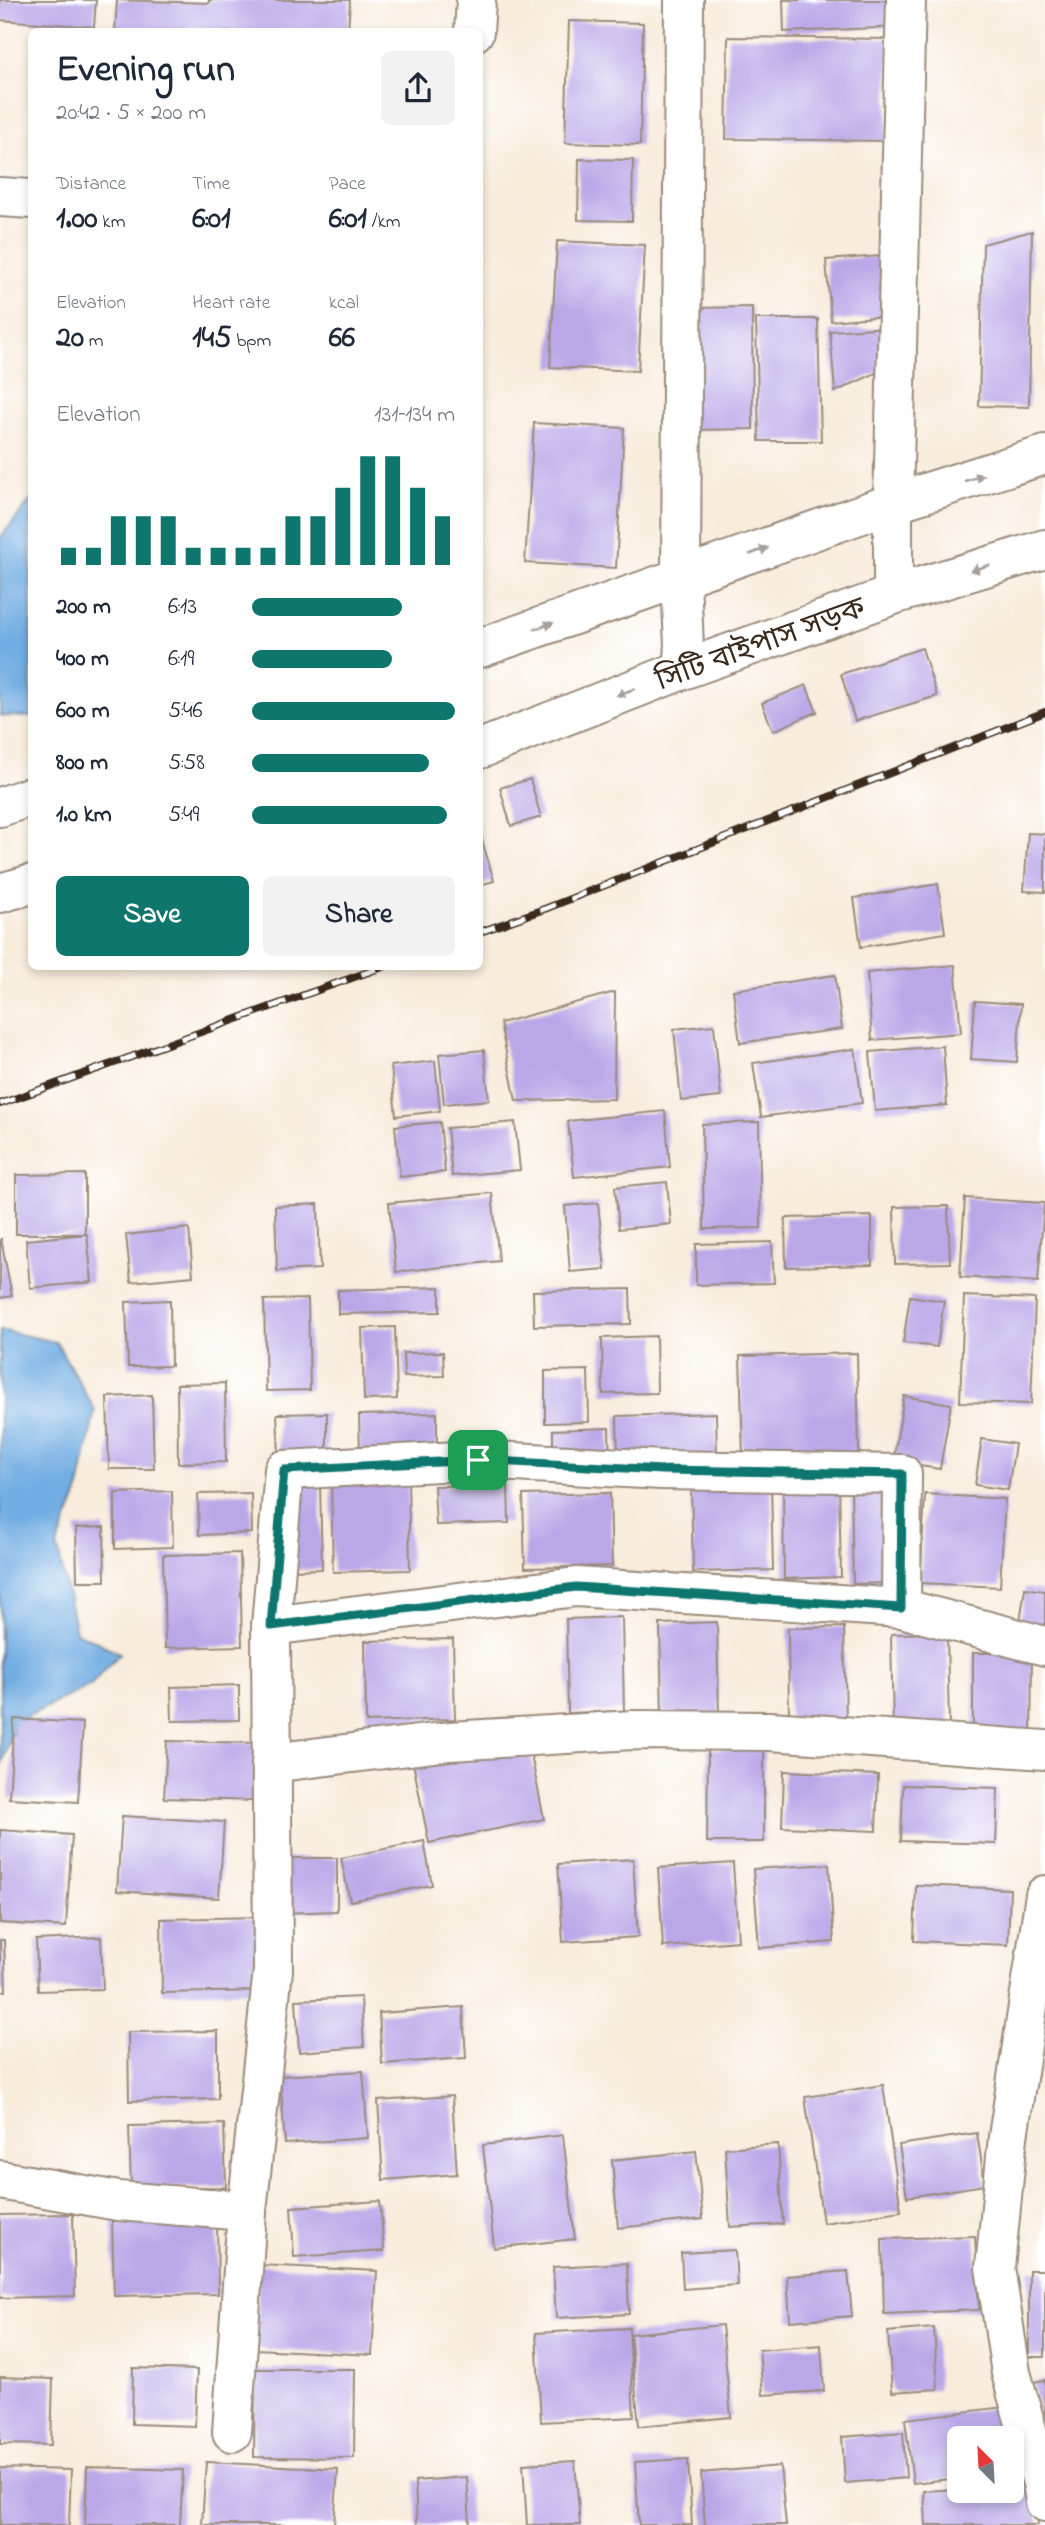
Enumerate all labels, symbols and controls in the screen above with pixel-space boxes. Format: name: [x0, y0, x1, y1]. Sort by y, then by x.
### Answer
text: Evening run: [56, 43, 235, 99]
button: share: [381, 51, 455, 125]
text: 20:42 · 5 × 200 m: [56, 97, 206, 130]
text: Distance: [56, 171, 126, 198]
text: Time: [192, 171, 230, 198]
text: Pace: [329, 171, 366, 198]
text: 1.00: [56, 198, 98, 242]
text: 6:01: [192, 198, 231, 242]
text: 6:01: [329, 198, 367, 242]
text: km: [98, 209, 125, 236]
text: /km: [367, 209, 401, 236]
text: Elevation: [56, 290, 126, 317]
text: Heart rate: [192, 290, 270, 317]
text: kcal: [329, 290, 359, 317]
text: 20: [56, 317, 84, 361]
text: 145: [192, 317, 231, 361]
text: 66: [329, 317, 355, 361]
text: m: [84, 328, 103, 355]
text: bpm: [231, 328, 271, 355]
text: Elevation: [56, 399, 141, 432]
text: 131–134 m: [374, 399, 455, 432]
one-way arrow: [964, 472, 985, 482]
one-way arrow: [749, 545, 770, 556]
one-way arrow: [969, 564, 990, 574]
street label: সিটি বাইপাস সড়ক: [649, 587, 873, 705]
text: 200 m: [56, 591, 111, 624]
text: 6:13: [168, 591, 197, 624]
one-way arrow: [534, 620, 555, 631]
text: 400 m: [56, 643, 109, 676]
text: 6:19: [168, 643, 194, 676]
one-way arrow: [616, 687, 637, 698]
text: 600 m: [56, 695, 110, 728]
text: 5:46: [168, 695, 203, 728]
text: 800 m: [56, 747, 108, 780]
text: 5:58: [168, 747, 205, 780]
text: 1.0 km: [56, 799, 112, 832]
text: 5:49: [168, 799, 200, 832]
button: Save: [56, 876, 249, 956]
button: Share: [263, 876, 455, 956]
pin: [448, 1430, 508, 1490]
icon: arrive: [459, 1441, 497, 1479]
north arrow: [947, 2426, 1024, 2502]
map controls: [947, 2426, 1024, 2503]

